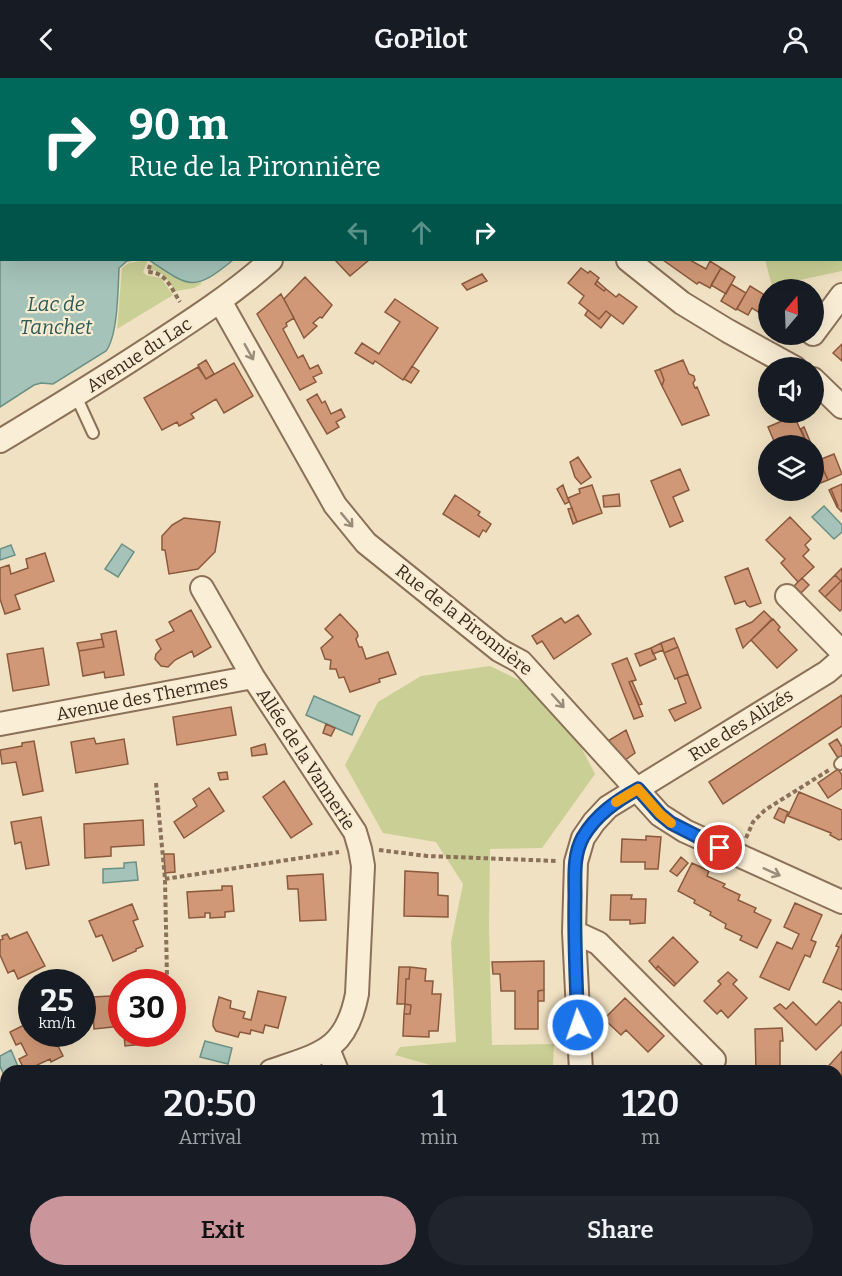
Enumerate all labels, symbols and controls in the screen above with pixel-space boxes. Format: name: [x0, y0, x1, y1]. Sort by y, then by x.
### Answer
icon: back: [30, 23, 63, 56]
text: GoPilot: [374, 23, 468, 55]
icon: person: [779, 23, 812, 56]
text: 90 m: [129, 100, 228, 150]
icon: right: [30, 102, 108, 180]
text: Rue de la Pironnière: [129, 151, 381, 183]
icon: left: [342, 216, 375, 249]
icon: ahead: [405, 216, 438, 249]
icon: right: [468, 216, 501, 249]
north arrow: [758, 279, 824, 345]
map controls: [758, 279, 824, 501]
water label: Lac de Tanchet: [20, 292, 93, 339]
street label: Avenue du Lac: [82, 313, 196, 397]
one-way arrow: [243, 343, 255, 360]
button: sound: [758, 357, 824, 423]
button: layers: [758, 435, 824, 501]
one-way arrow: [341, 512, 354, 528]
street label: Rue de la Pironnière: [391, 560, 537, 680]
street label: Avenue des Thermes: [54, 671, 230, 725]
street label: Allée de la Vannerie: [252, 684, 360, 834]
street label: Rue des Alizés: [685, 684, 797, 766]
one-way arrow: [551, 693, 565, 708]
pin: [694, 822, 745, 873]
icon: arrive: [703, 831, 736, 864]
one-way arrow: [763, 866, 781, 878]
speed limit sign: 30: [108, 969, 186, 1047]
text: 25: [40, 983, 74, 1019]
position arrow: [546, 993, 610, 1057]
text: km/h: [38, 1014, 76, 1032]
text: 20:50: [163, 1082, 257, 1126]
text: 1: [432, 1082, 447, 1126]
text: 120: [621, 1082, 680, 1126]
text: Arrival: [178, 1125, 242, 1149]
text: min: [420, 1125, 458, 1149]
text: m: [641, 1125, 660, 1149]
button: Exit: [30, 1196, 416, 1265]
button: Share: [428, 1196, 813, 1265]

